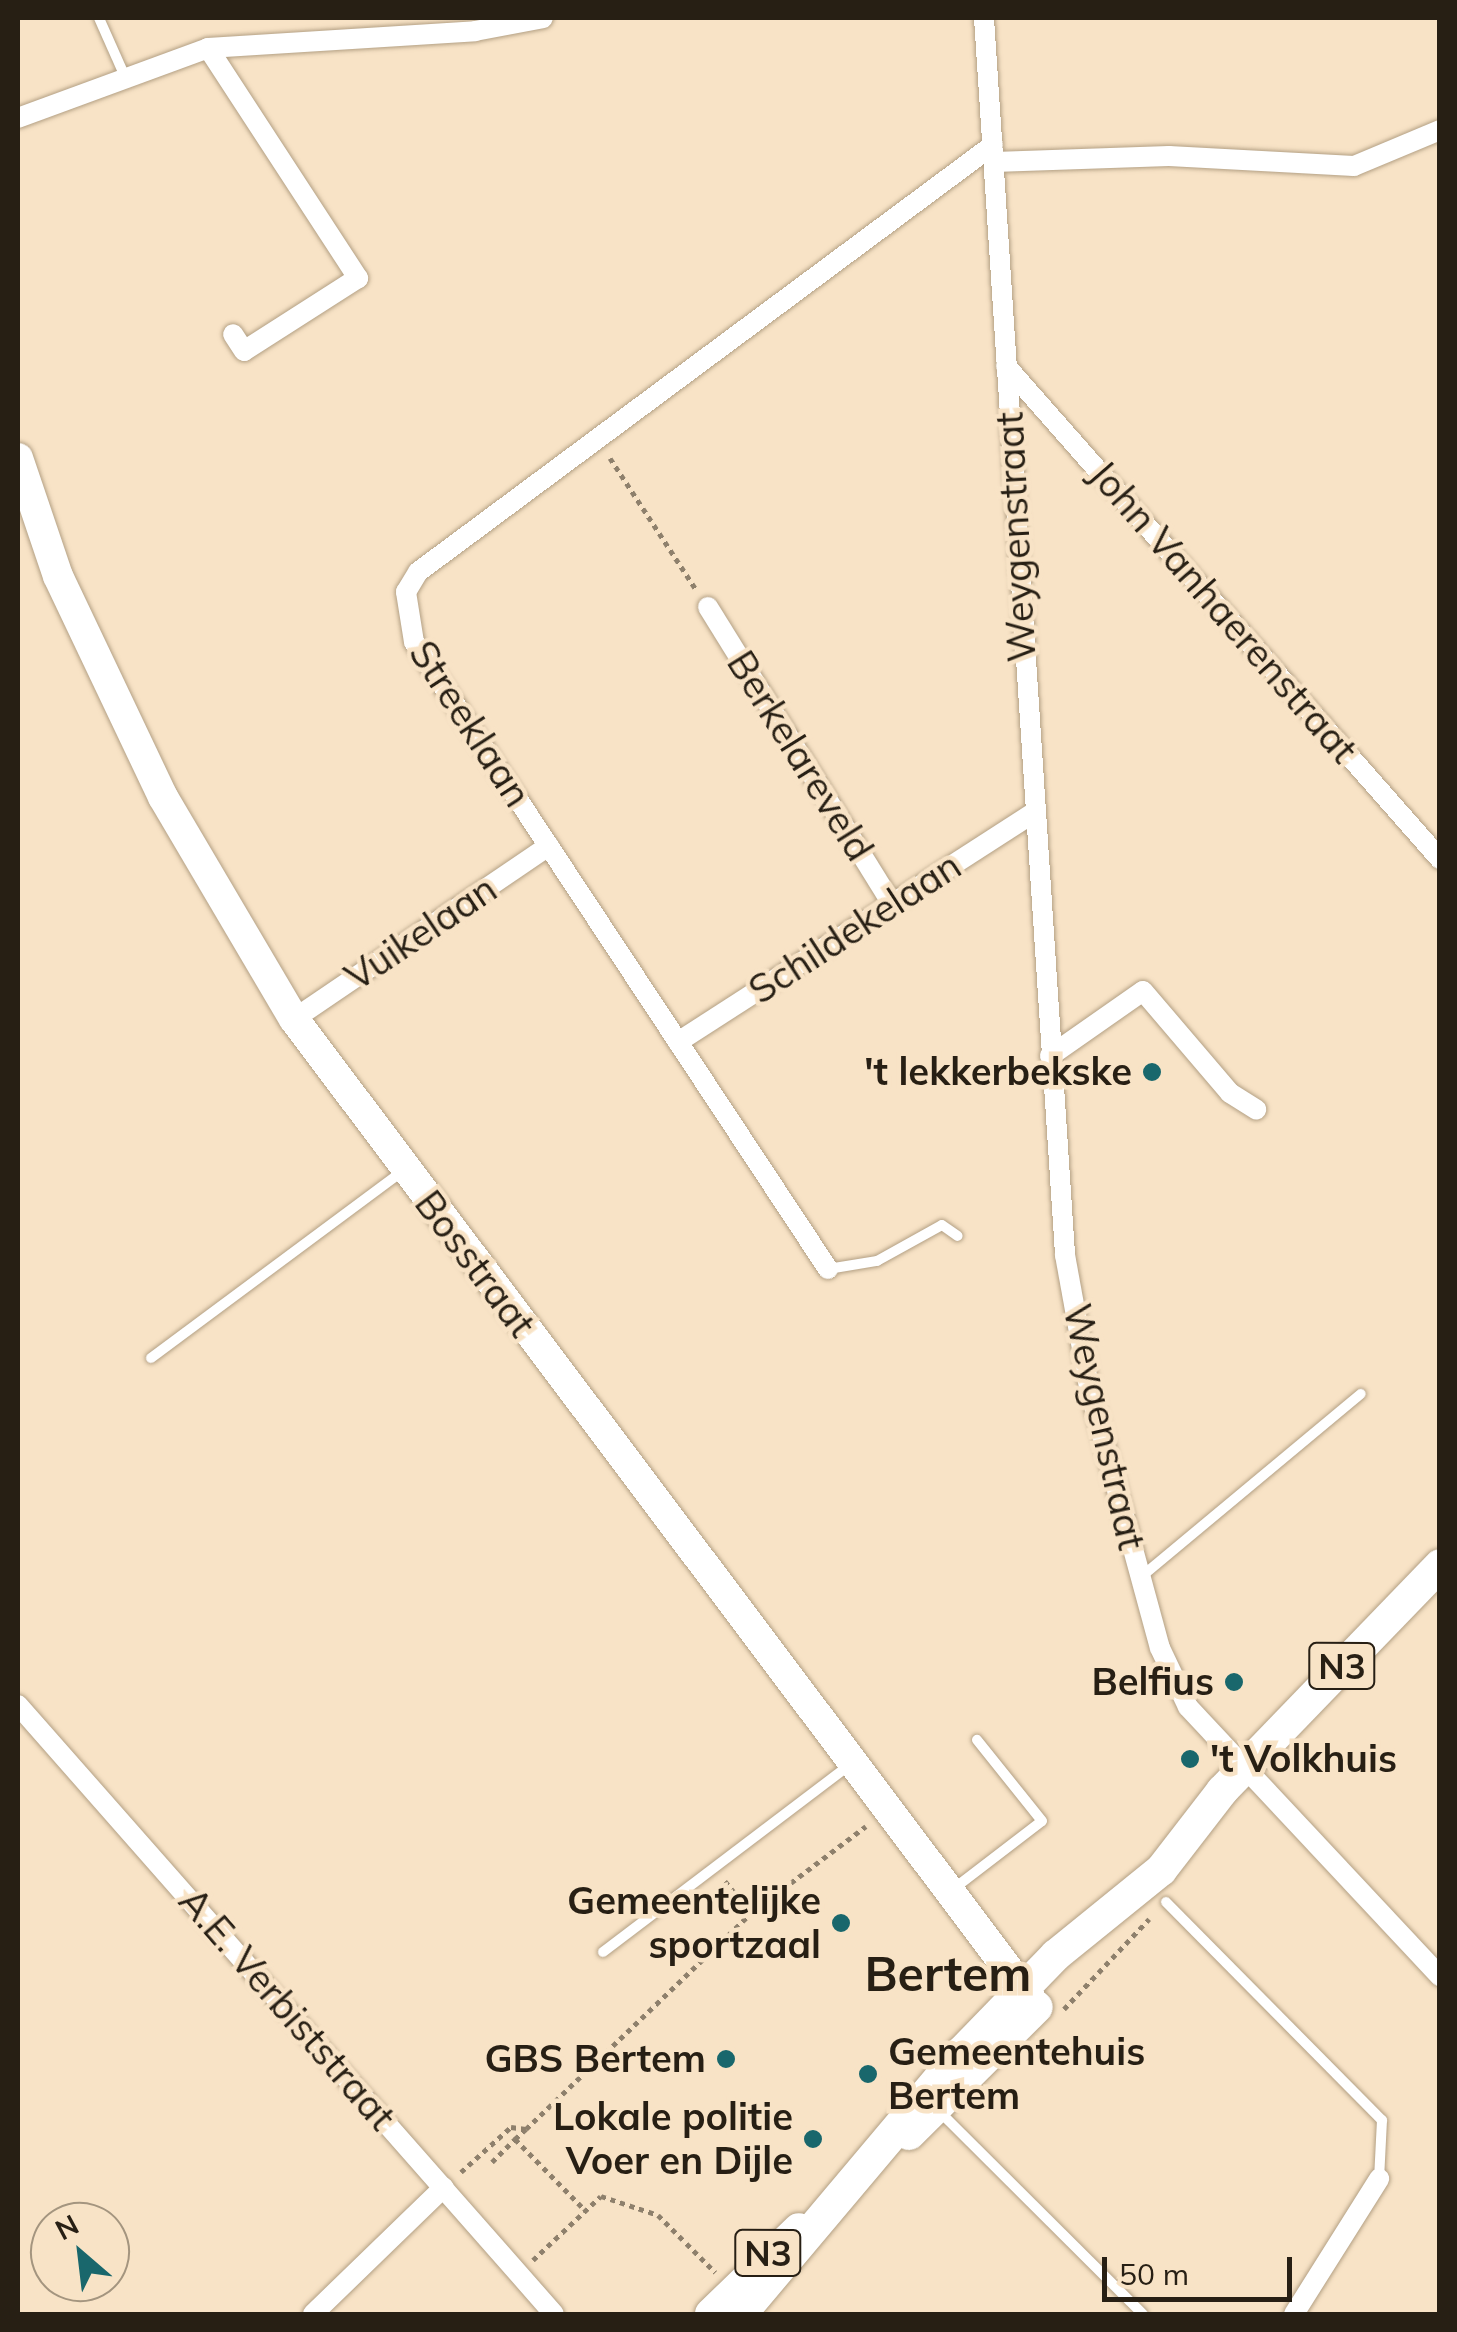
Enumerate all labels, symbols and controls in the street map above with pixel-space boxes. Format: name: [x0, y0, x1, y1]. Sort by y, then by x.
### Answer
street label: Weygenstraat: [987, 411, 1045, 663]
street label: John Vanhaerenstraat: [1080, 452, 1366, 772]
street label: Streeklaan: [400, 633, 540, 815]
street label: Berkelareveld: [718, 643, 882, 869]
street label: Schildekelaan: [741, 843, 969, 1013]
street label: Vuikelaan: [337, 866, 505, 1000]
place label: 't lekkerbekske: [864, 1049, 1132, 1095]
marker: 't lekkerbekske: [1141, 1061, 1163, 1083]
street label: Bosstraat: [405, 1182, 545, 1346]
street label: Weygenstraat: [1054, 1300, 1154, 1554]
road number: N3: [1307, 1636, 1377, 1696]
place label: Belfius: [1092, 1659, 1214, 1705]
marker: Belfius: [1223, 1671, 1245, 1693]
place label: 't Volkhuis: [1210, 1736, 1397, 1782]
marker: 't Volkhuis: [1179, 1748, 1201, 1770]
place label: Gemeentelijke sportzaal: [567, 1878, 821, 1968]
street label: A.E. Verbiststraat: [170, 1879, 404, 2139]
marker: Gemeentelijke sportzaal: [830, 1912, 852, 1934]
district label: Bertem: [864, 1945, 1032, 2003]
place label: Gemeentehuis Bertem: [888, 2029, 1145, 2118]
place label: GBS Bertem: [484, 2036, 706, 2082]
marker: GBS Bertem: [715, 2048, 737, 2070]
marker: Gemeentehuis Bertem: [857, 2063, 879, 2085]
place label: Lokale politie Voer en Dijle: [553, 2094, 793, 2184]
marker: Lokale politie Voer en Dijle: [802, 2128, 824, 2150]
north arrow: [30, 2202, 130, 2302]
text: N: [49, 2206, 84, 2247]
road number: N3: [733, 2223, 803, 2283]
scale bar: [1107, 2237, 1297, 2299]
text: 50 m: [1119, 2255, 1189, 2293]

